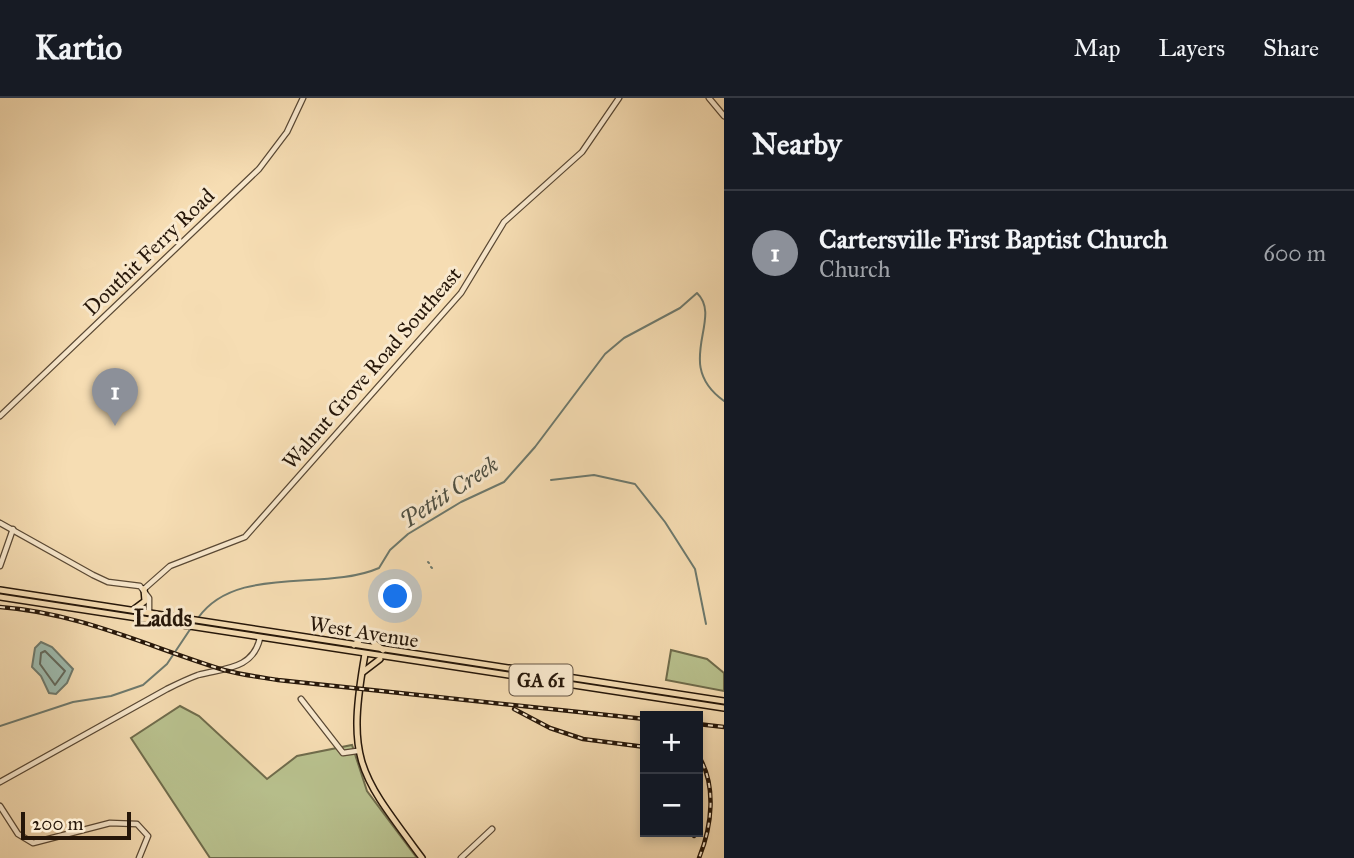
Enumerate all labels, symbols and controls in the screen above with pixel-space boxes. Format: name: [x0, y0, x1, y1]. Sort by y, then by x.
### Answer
text: Kartio: [35, 28, 122, 68]
text: Map: [1074, 33, 1121, 63]
text: Layers: [1159, 33, 1225, 63]
text: Share: [1263, 33, 1319, 63]
text: Nearby: [752, 126, 842, 162]
street label: Douthit Ferry Road: [78, 183, 220, 321]
text: Cartersville First Baptist Church: [819, 223, 1168, 255]
text: 1: [770, 239, 780, 267]
text: 600 m: [1263, 239, 1326, 267]
text: Church: [819, 255, 891, 283]
street label: Walnut Grove Road Southeast: [277, 261, 467, 475]
pin: 1: [92, 368, 138, 426]
water label: Pettit Creek: [395, 450, 503, 534]
your location: [378, 579, 412, 613]
district label: Ladds: [134, 604, 193, 632]
street label: West Avenue: [307, 611, 421, 654]
road number: GA 61: [510, 664, 572, 695]
map controls: [640, 711, 703, 837]
button: +: [640, 711, 703, 774]
button: −: [640, 774, 703, 837]
scale bar: [21, 809, 131, 841]
text: 200 m: [32, 812, 84, 835]

